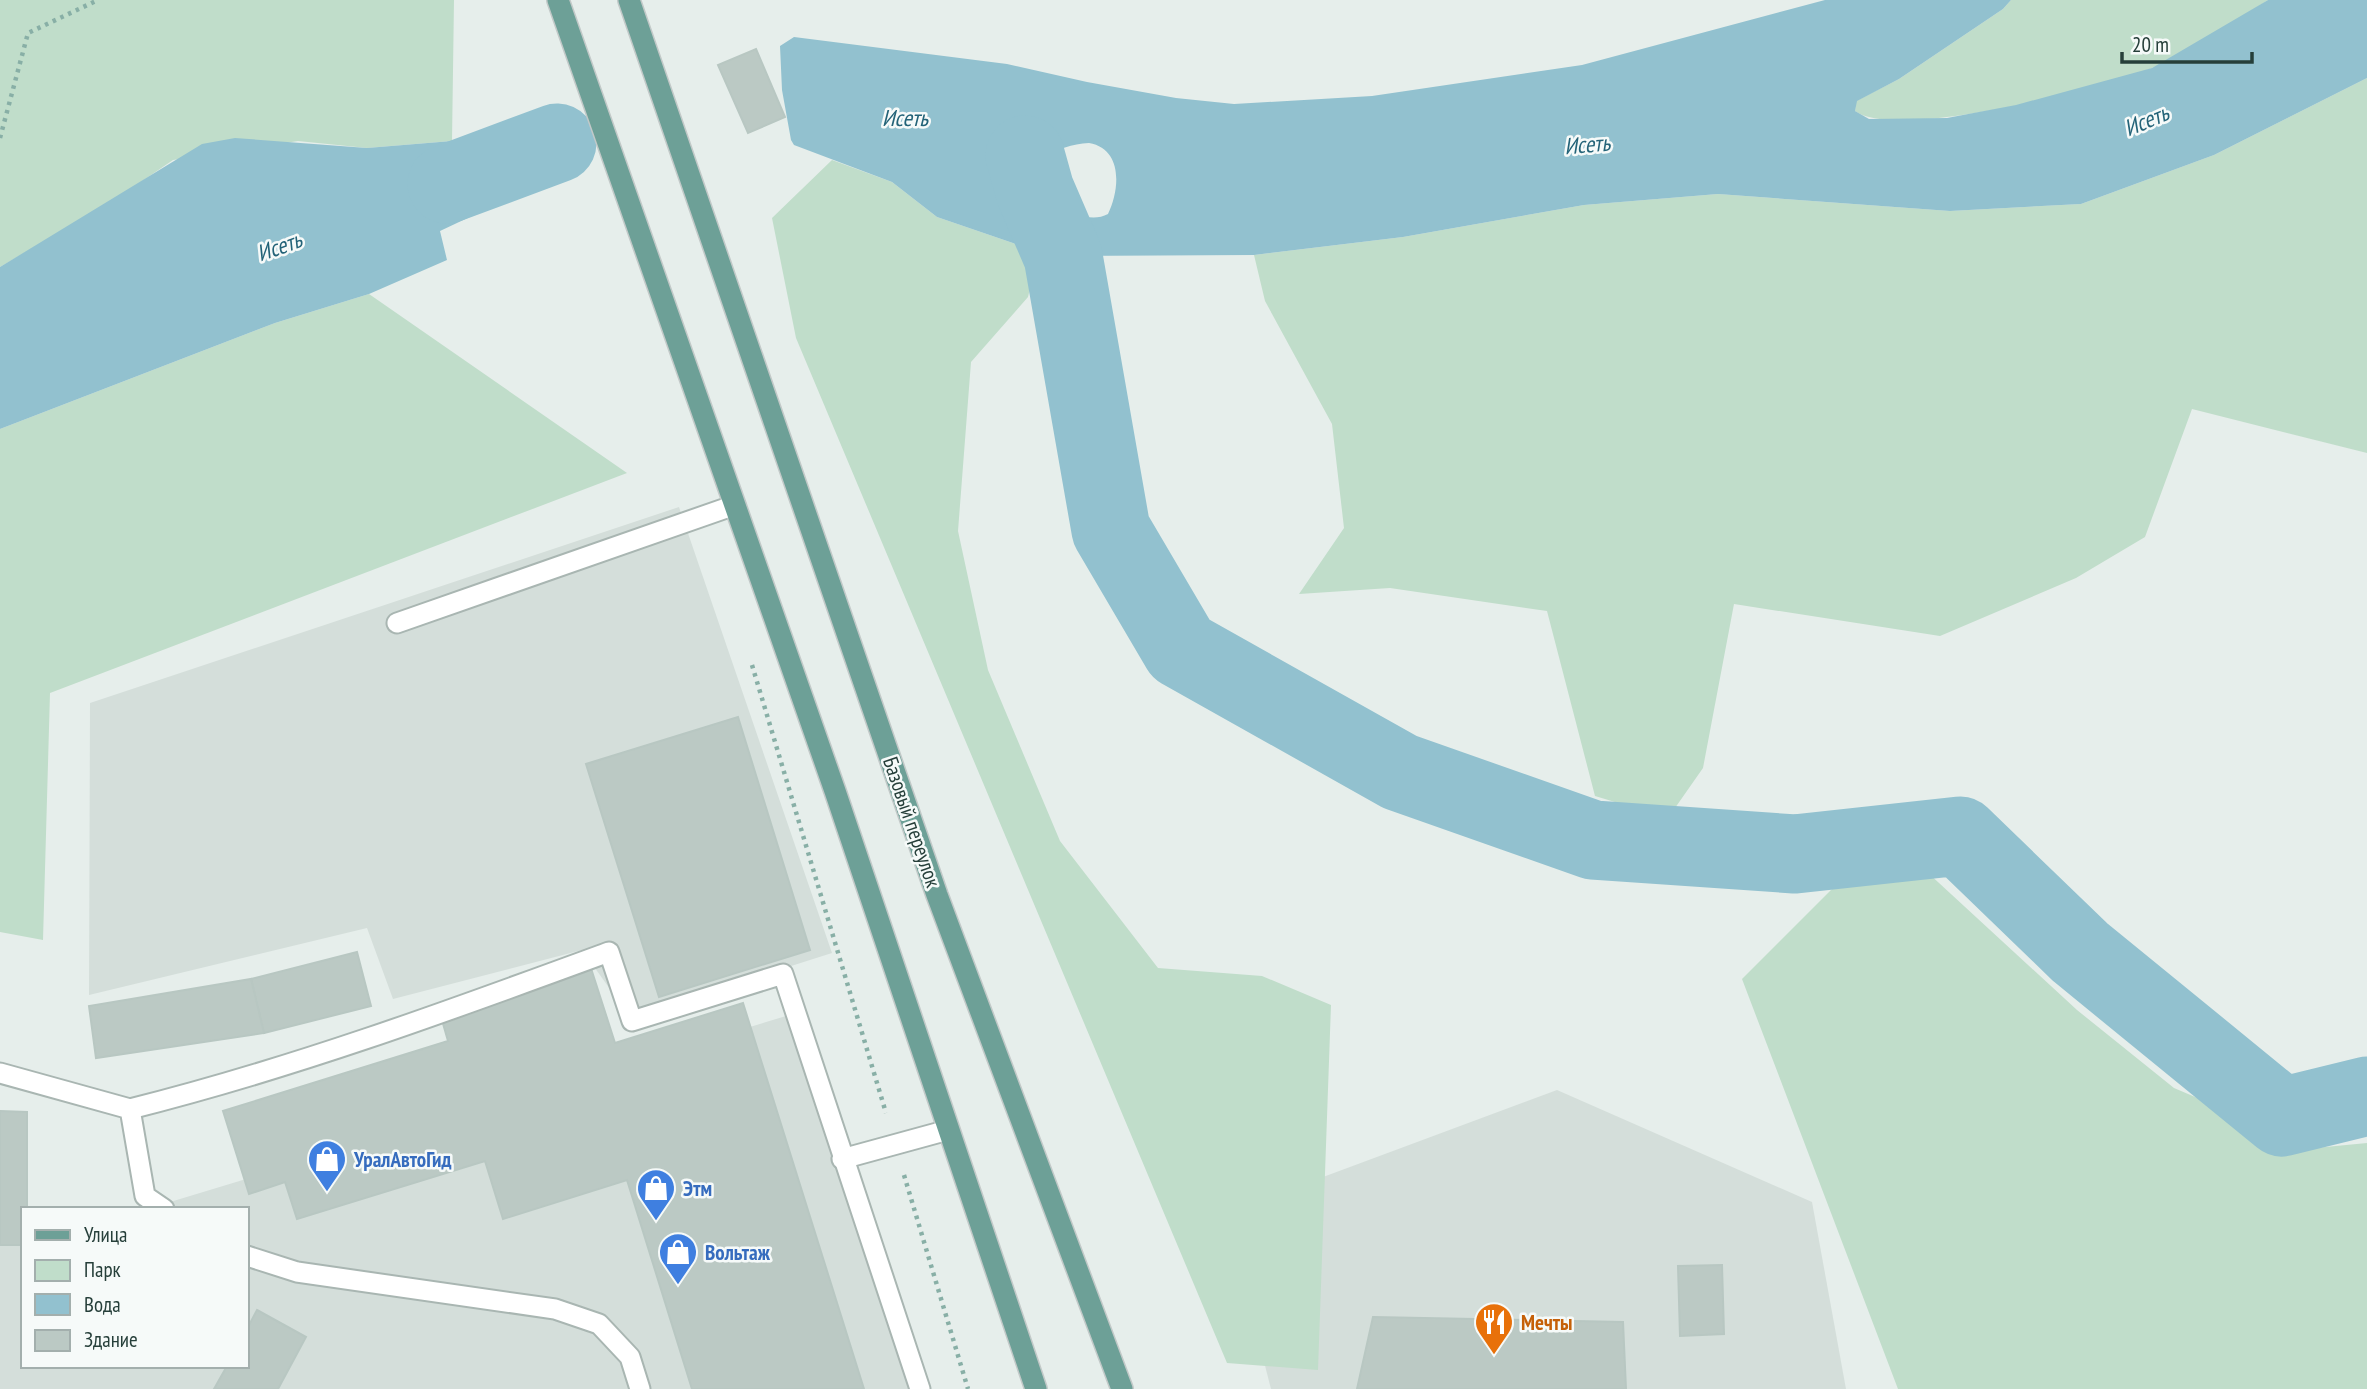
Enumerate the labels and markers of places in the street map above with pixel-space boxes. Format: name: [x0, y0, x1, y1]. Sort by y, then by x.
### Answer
shop icon: УралАвтоГид: [306, 1138, 348, 1193]
place label: УралАвтоГид: [353, 1146, 452, 1173]
shop icon: Этм: [635, 1167, 677, 1222]
place label: Этм: [683, 1175, 712, 1202]
shop icon: Вольтаж: [657, 1231, 699, 1286]
place label: Вольтаж: [705, 1239, 771, 1266]
restaurant icon: Мечты: [1473, 1301, 1515, 1356]
place label: Мечты: [1521, 1309, 1572, 1336]

